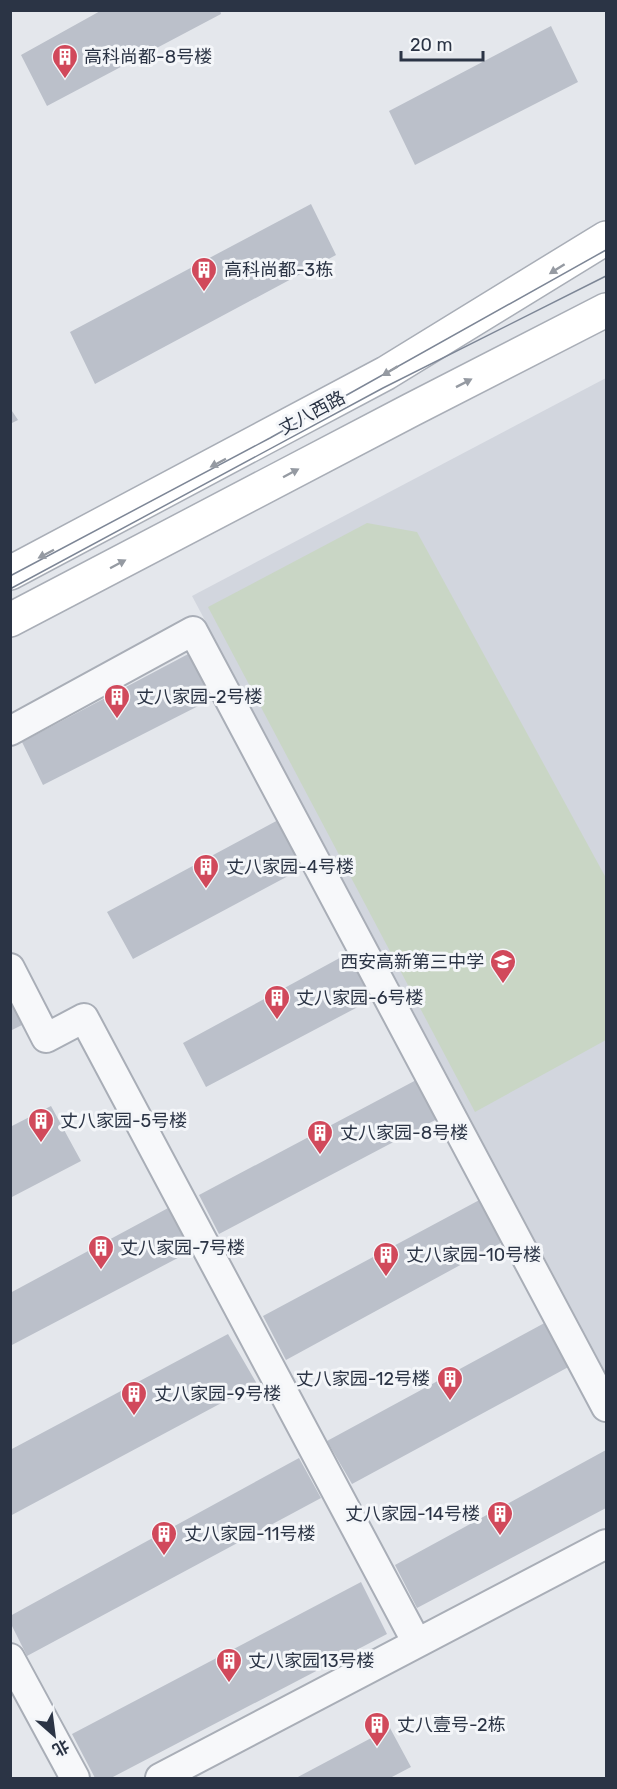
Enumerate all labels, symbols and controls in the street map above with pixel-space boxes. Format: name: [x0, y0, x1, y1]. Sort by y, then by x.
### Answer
scale bar: [401, 24, 484, 62]
text: 20 m: [410, 34, 452, 56]
building icon: 高科尚都-8号楼: [50, 42, 80, 80]
place label: 高科尚都-8号楼: [84, 46, 212, 68]
building icon: 高科尚都-3栋: [189, 255, 219, 293]
place label: 高科尚都-3栋: [224, 259, 333, 281]
one-way arrow: [549, 264, 565, 275]
one-way arrow: [382, 365, 398, 376]
one-way arrow: [455, 378, 472, 387]
street label: 丈八西路: [275, 386, 349, 440]
one-way arrow: [210, 458, 227, 468]
one-way arrow: [282, 468, 299, 478]
one-way arrow: [38, 550, 55, 559]
one-way arrow: [109, 559, 127, 569]
building icon: 丈八家园-2号楼: [102, 682, 132, 720]
place label: 丈八家园-2号楼: [136, 686, 263, 708]
building icon: 丈八家园-4号楼: [191, 852, 221, 890]
place label: 丈八家园-4号楼: [226, 856, 354, 878]
school or university icon: 西安高新第三中学: [488, 947, 518, 985]
place label: 西安高新第三中学: [340, 951, 484, 973]
building icon: 丈八家园-6号楼: [262, 983, 292, 1021]
place label: 丈八家园-6号楼: [296, 987, 424, 1009]
building icon: 丈八家园-5号楼: [26, 1106, 56, 1144]
place label: 丈八家园-5号楼: [60, 1110, 187, 1132]
building icon: 丈八家园-8号楼: [305, 1118, 335, 1156]
place label: 丈八家园-8号楼: [340, 1122, 468, 1144]
building icon: 丈八家园-7号楼: [86, 1233, 116, 1271]
place label: 丈八家园-7号楼: [120, 1237, 245, 1259]
building icon: 丈八家园-10号楼: [371, 1240, 401, 1278]
place label: 丈八家园-10号楼: [406, 1244, 541, 1266]
building icon: 丈八家园-12号楼: [435, 1364, 465, 1402]
place label: 丈八家园-12号楼: [296, 1368, 430, 1390]
building icon: 丈八家园-9号楼: [119, 1379, 149, 1417]
place label: 丈八家园-9号楼: [154, 1383, 281, 1405]
building icon: 丈八家园-14号楼: [485, 1499, 515, 1537]
place label: 丈八家园-14号楼: [345, 1503, 480, 1525]
building icon: 丈八家园-11号楼: [149, 1519, 179, 1557]
place label: 丈八家园-11号楼: [184, 1523, 315, 1545]
building icon: 丈八家园13号楼: [214, 1646, 244, 1684]
place label: 丈八家园13号楼: [248, 1650, 375, 1672]
north arrow: [24, 1705, 84, 1765]
building icon: 丈八壹号-2栋: [362, 1710, 392, 1748]
place label: 丈八壹号-2栋: [397, 1714, 506, 1736]
text: 北: [49, 1736, 72, 1760]

